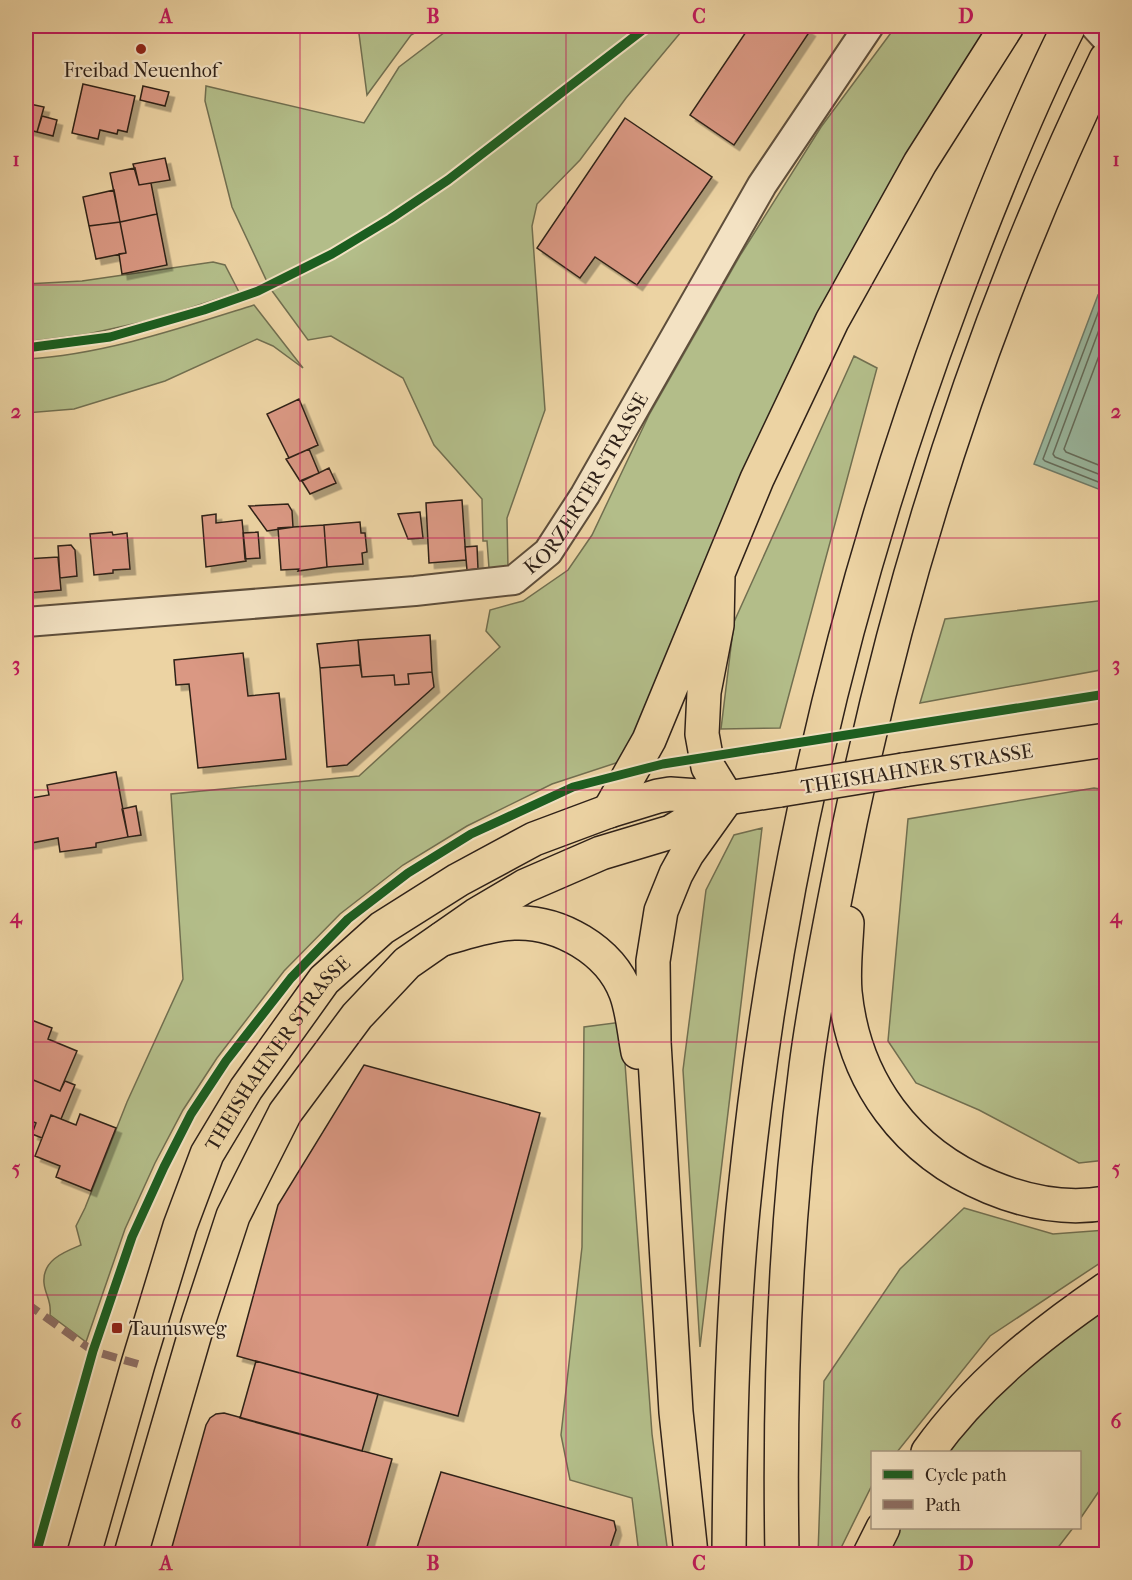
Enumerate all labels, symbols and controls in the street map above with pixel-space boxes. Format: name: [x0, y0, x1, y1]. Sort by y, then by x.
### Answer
text: A: [158, 5, 174, 28]
text: B: [426, 5, 440, 28]
text: C: [692, 5, 706, 28]
text: D: [958, 5, 974, 28]
marker: Freibad Neuenhof: [134, 42, 148, 56]
place label: Freibad Neuenhof: [64, 59, 223, 82]
text: 1: [12, 148, 20, 171]
text: 1: [1112, 148, 1120, 171]
street label: KORZERTER STRASSE: [519, 388, 653, 579]
text: 2: [11, 400, 21, 423]
text: 2: [1111, 400, 1121, 423]
text: 3: [12, 653, 20, 676]
text: 3: [1112, 653, 1120, 676]
street label: THEISHAHNER STRASSE: [799, 739, 1035, 799]
text: 4: [9, 905, 23, 929]
text: 4: [1109, 905, 1123, 929]
street label: THEISHAHNER STRASSE: [200, 951, 355, 1155]
text: 5: [12, 1157, 21, 1180]
text: 5: [1112, 1157, 1121, 1180]
place label: Taunusweg: [129, 1317, 227, 1340]
marker: Taunusweg: [110, 1321, 124, 1335]
text: 6: [11, 1410, 23, 1433]
text: 6: [1111, 1410, 1123, 1433]
legend: [871, 1451, 1081, 1529]
text: Cycle path: [925, 1465, 1006, 1486]
text: Path: [925, 1495, 961, 1516]
text: A: [158, 1552, 174, 1575]
text: B: [426, 1552, 440, 1575]
text: C: [692, 1552, 706, 1575]
text: D: [958, 1552, 974, 1575]

